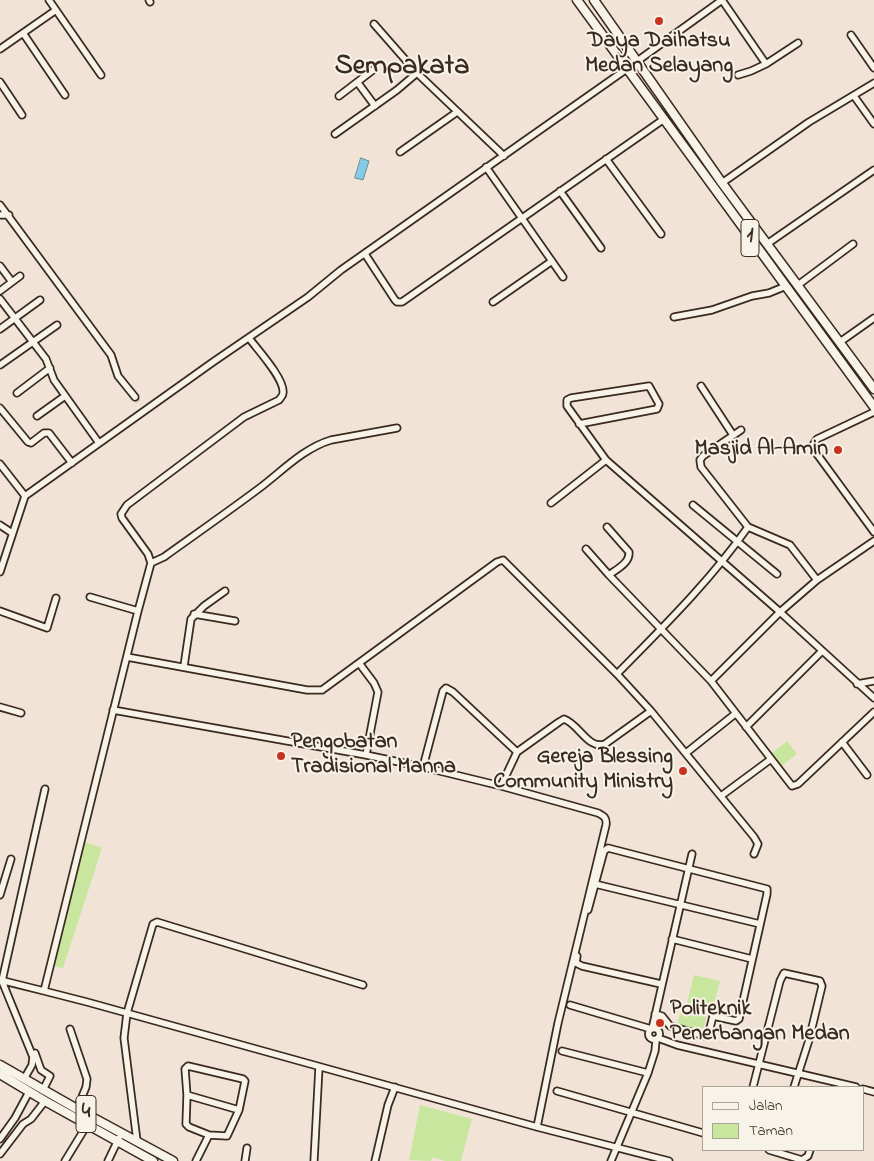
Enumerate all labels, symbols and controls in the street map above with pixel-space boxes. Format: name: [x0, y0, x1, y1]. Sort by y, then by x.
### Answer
marker: Daya Daihatsu Medan Selayang: [653, 15, 665, 27]
place label: Daya Daihatsu Medan Selayang: [585, 29, 733, 80]
district label: Sempakata: [335, 51, 469, 85]
road number: 1: [741, 220, 759, 256]
place label: Masjid Al-Amin: [694, 437, 828, 463]
marker: Masjid Al-Amin: [832, 444, 844, 456]
place label: Pengobatan Tradisional Manna: [291, 730, 456, 781]
place label: Gereja Blessing Community Ministry: [493, 745, 673, 796]
marker: Pengobatan Tradisional Manna: [275, 750, 287, 762]
marker: Gereja Blessing Community Ministry: [677, 765, 689, 777]
place label: Politeknik Penerbangan Medan: [670, 997, 850, 1048]
marker: Politeknik Penerbangan Medan: [654, 1017, 666, 1029]
legend: [702, 1086, 864, 1151]
text: Jalan: [749, 1095, 782, 1117]
road number: 4: [76, 1096, 96, 1132]
text: Taman: [749, 1120, 793, 1142]

